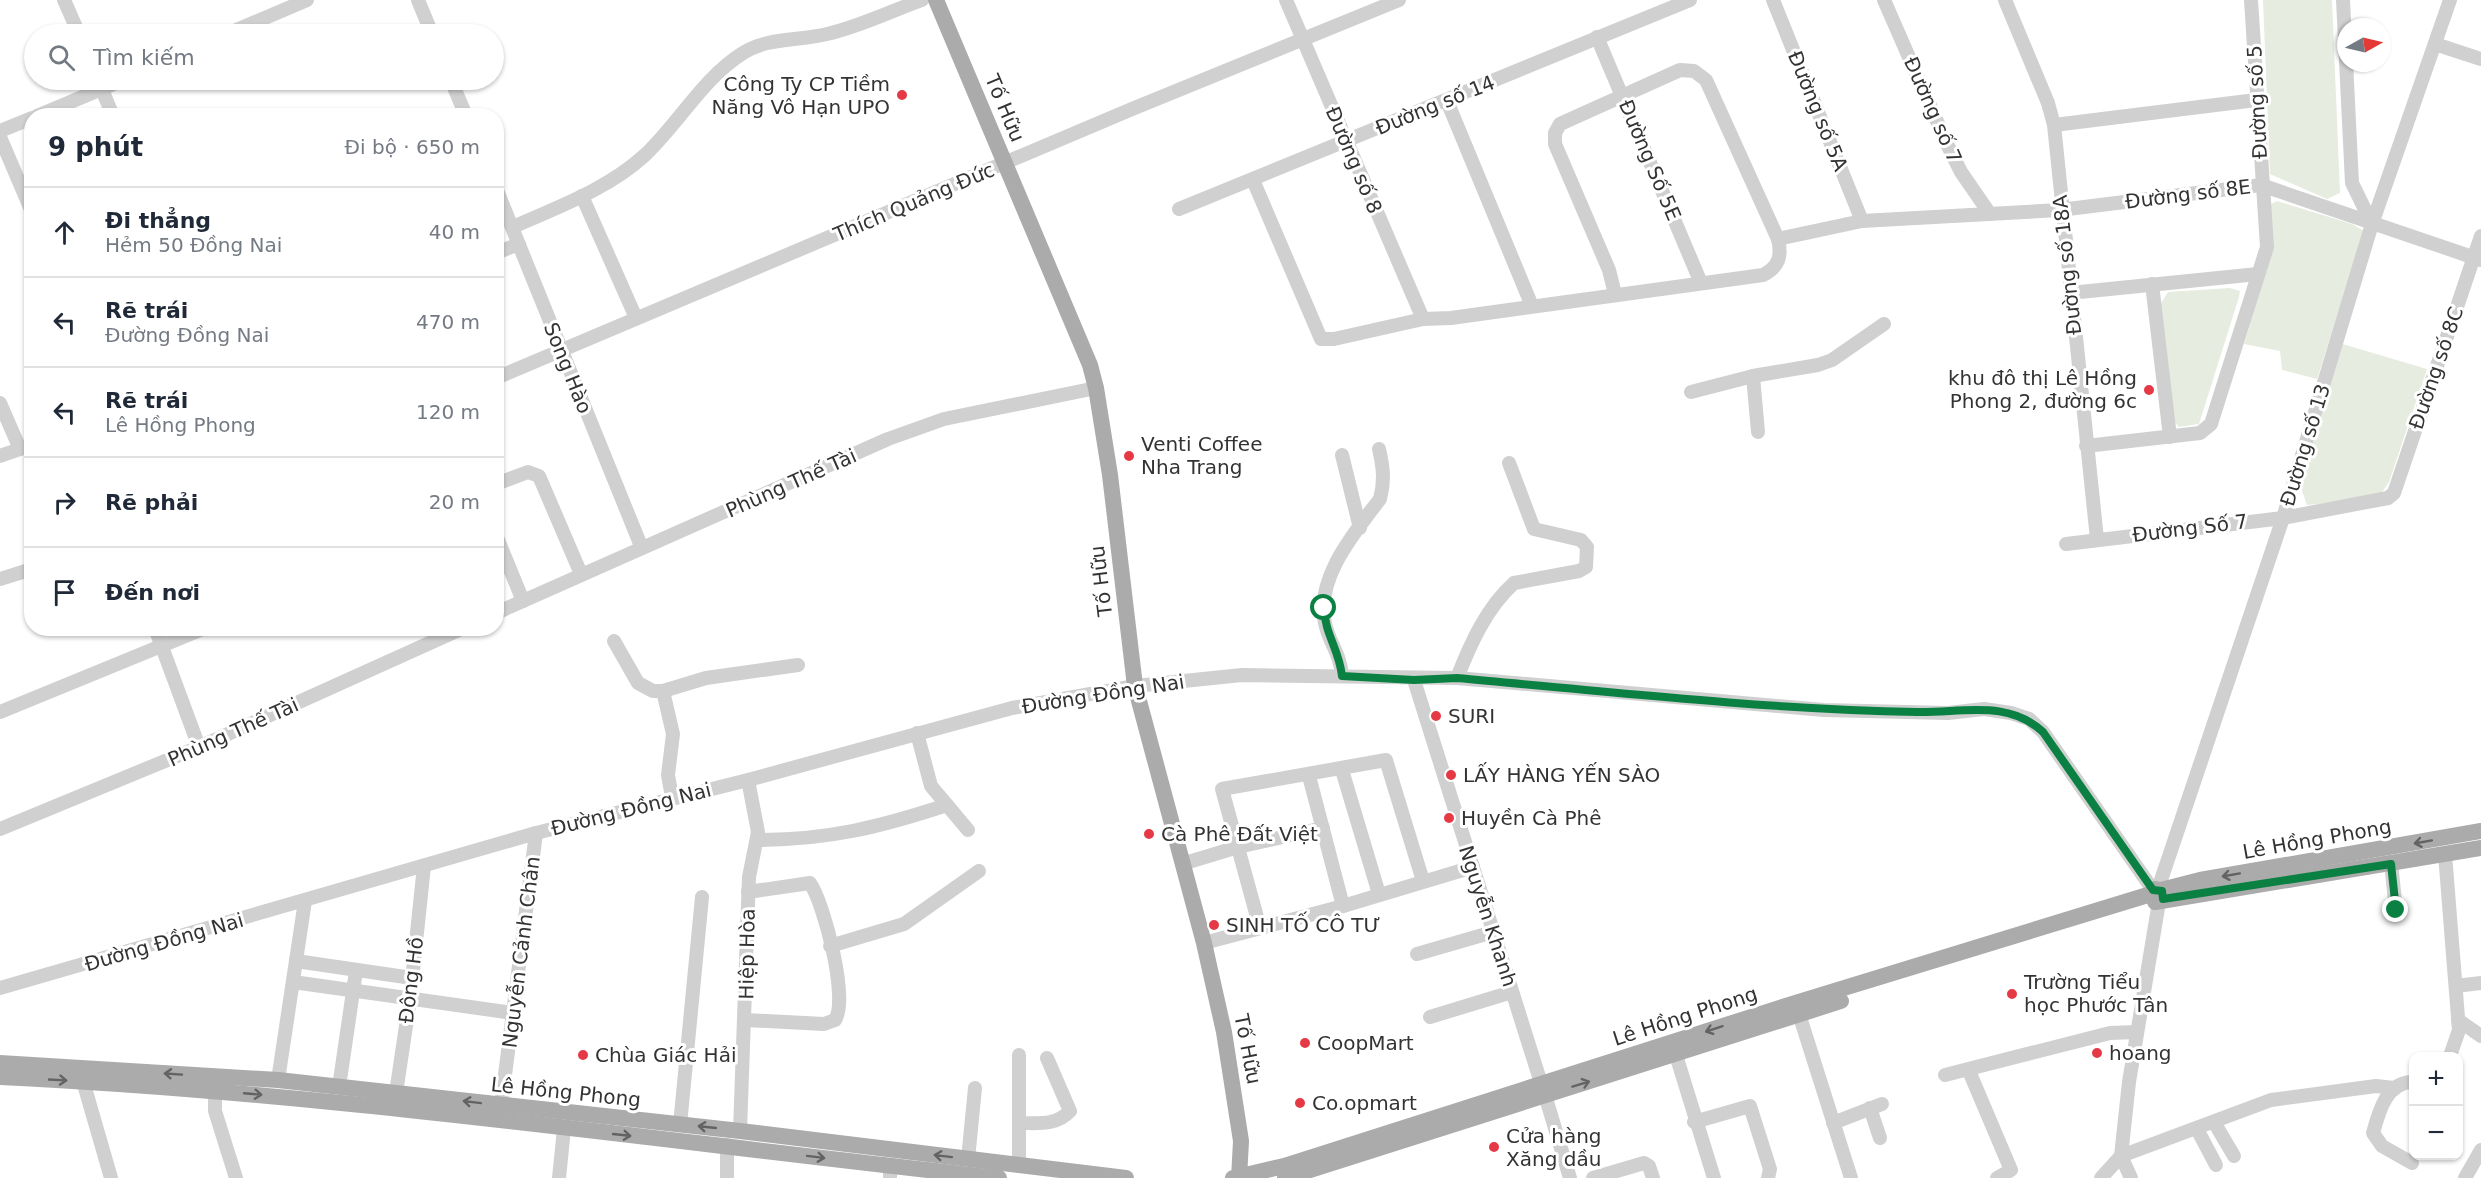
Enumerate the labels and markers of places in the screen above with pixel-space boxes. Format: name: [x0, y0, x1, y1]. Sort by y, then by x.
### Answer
place label: Công Ty CP Tiềm Năng Vô Hạn UPO: [712, 72, 890, 119]
marker: Công Ty CP Tiềm Năng Vô Hạn UPO: [895, 88, 909, 102]
place label: khu đô thị Lê Hồng Phong 2, đường 6c: [1948, 366, 2137, 413]
marker: khu đô thị Lê Hồng Phong 2, đường 6c: [2142, 383, 2156, 397]
place label: Venti Coffee Nha Trang: [1141, 432, 1262, 479]
marker: Venti Coffee Nha Trang: [1122, 449, 1136, 463]
place label: SURI: [1448, 704, 1495, 728]
marker: SURI: [1429, 709, 1443, 723]
place label: LẤY HÀNG YẾN SÀO: [1463, 762, 1660, 787]
marker: LẤY HÀNG YẾN SÀO: [1444, 768, 1458, 782]
place label: Huyền Cà Phê: [1461, 806, 1602, 830]
marker: Huyền Cà Phê: [1442, 811, 1456, 825]
place label: Cà Phê Đất Việt: [1161, 822, 1318, 846]
marker: Cà Phê Đất Việt: [1142, 827, 1156, 841]
place label: SINH TỐ CÔ TƯ: [1226, 911, 1381, 937]
marker: SINH TỐ CÔ TƯ: [1207, 918, 1221, 932]
place label: Trường Tiểu học Phước Tân: [2023, 970, 2168, 1017]
marker: Trường Tiểu học Phước Tân: [2005, 987, 2019, 1001]
place label: CoopMart: [1317, 1031, 1414, 1055]
marker: CoopMart: [1298, 1036, 1312, 1050]
place label: hoang: [2109, 1041, 2172, 1065]
place label: Chùa Giác Hải: [595, 1043, 736, 1067]
marker: hoang: [2090, 1046, 2104, 1060]
marker: Chùa Giác Hải: [576, 1048, 590, 1062]
place label: Co.opmart: [1312, 1091, 1417, 1115]
marker: Co.opmart: [1293, 1096, 1307, 1110]
place label: Cửa hàng Xăng dầu: [1506, 1124, 1602, 1171]
marker: Cửa hàng Xăng dầu: [1487, 1140, 1501, 1154]

